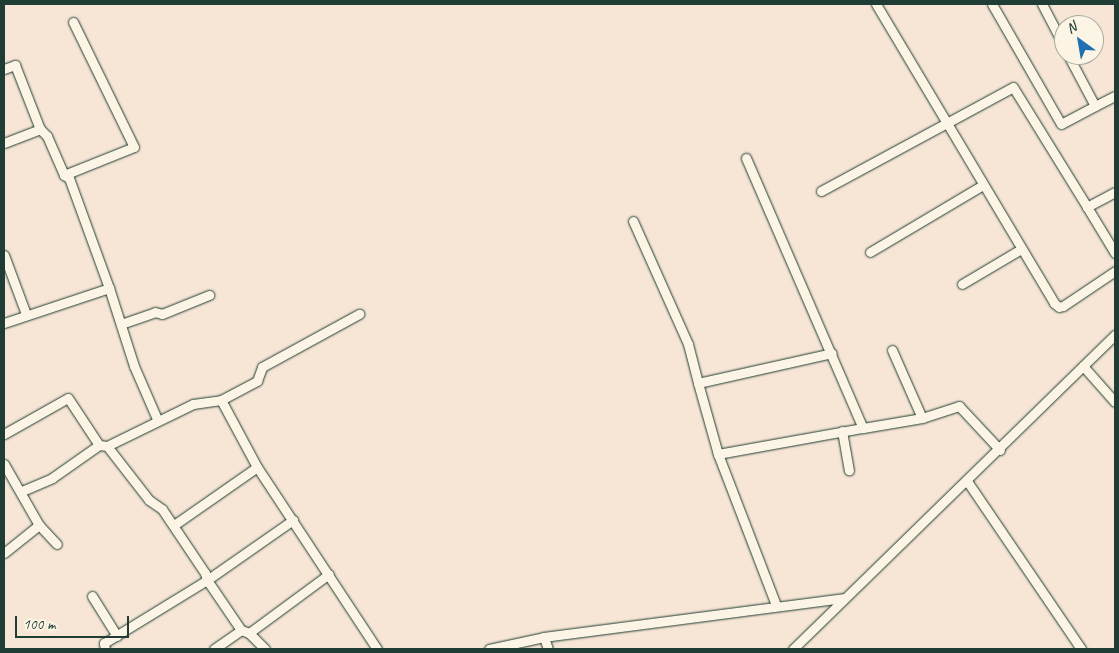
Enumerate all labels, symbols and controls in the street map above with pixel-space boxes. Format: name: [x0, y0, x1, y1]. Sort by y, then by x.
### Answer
north arrow: [1054, 15, 1104, 65]
text: N: [1063, 18, 1079, 37]
scale bar: [18, 606, 131, 638]
text: 100 m: [23, 615, 55, 634]

